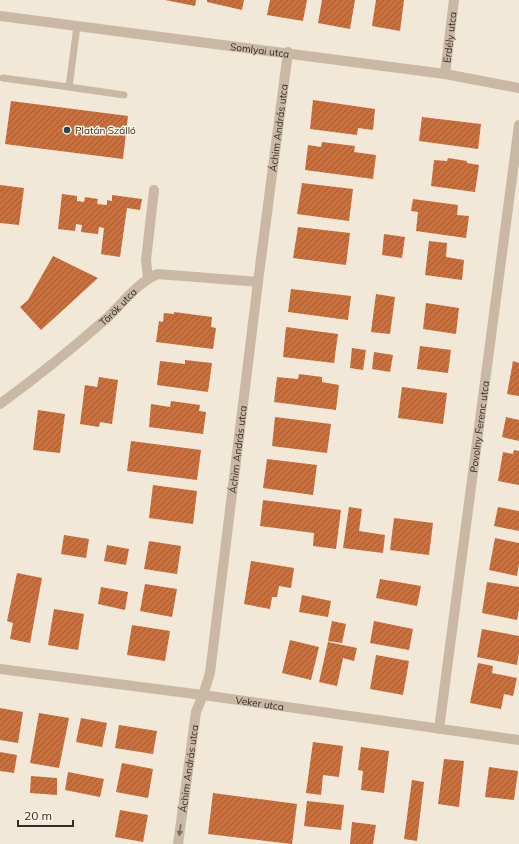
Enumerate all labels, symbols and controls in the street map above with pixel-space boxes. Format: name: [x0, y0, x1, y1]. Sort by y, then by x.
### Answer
street label: Erdély utca: [440, 11, 460, 64]
street label: Somlyai utca: [229, 40, 290, 61]
street label: Áchim András utca: [266, 83, 291, 173]
place label: Platán Szálló: [75, 124, 136, 137]
marker: Platán Szálló: [62, 125, 72, 135]
street label: Török utca: [97, 285, 140, 329]
street label: Povolny Ferenc utca: [467, 380, 492, 473]
street label: Áchim András utca: [226, 405, 250, 494]
street label: Veker utca: [235, 694, 285, 713]
street label: Áchim András utca: [176, 724, 201, 814]
scale bar: [18, 802, 73, 828]
text: 20 m: [24, 808, 52, 823]
one-way arrow: [177, 824, 183, 836]

